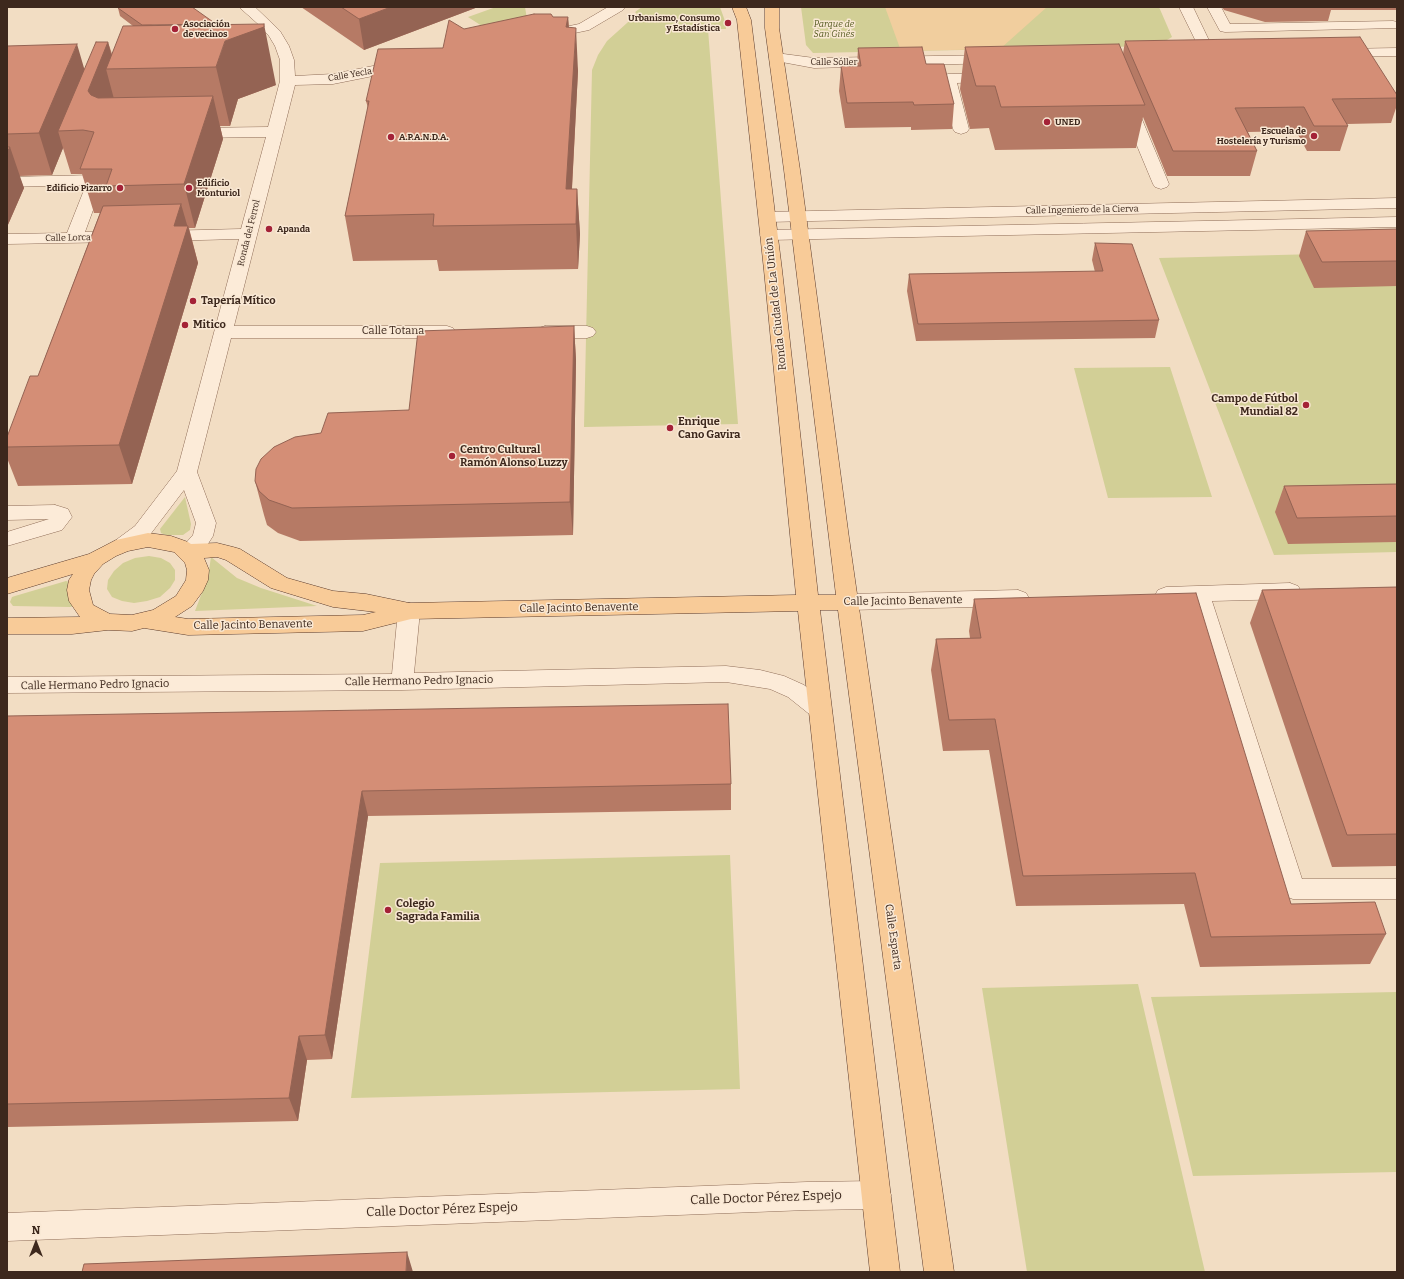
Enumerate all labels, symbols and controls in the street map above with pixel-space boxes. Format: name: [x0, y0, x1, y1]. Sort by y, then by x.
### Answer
place label: Urbanismo, Consumo y Estadística: [628, 13, 720, 34]
marker: Urbanismo, Consumo y Estadística: [723, 18, 733, 28]
place label: Asociación de vecinos: [183, 19, 230, 40]
park label: Parque de San Ginés: [814, 19, 854, 40]
marker: Asociación de vecinos: [170, 24, 180, 34]
street label: Calle Sóller: [811, 57, 857, 67]
street label: Calle Yecla: [327, 66, 373, 84]
marker: UNED: [1042, 117, 1052, 127]
place label: UNED: [1055, 117, 1080, 127]
place label: Escuela de Hostelería y Turismo: [1217, 126, 1306, 147]
marker: Escuela de Hostelería y Turismo: [1309, 131, 1319, 141]
marker: A.P.A.N.D.A.: [386, 132, 396, 142]
place label: A.P.A.N.D.A.: [399, 132, 449, 142]
place label: Edificio Monturiol: [197, 178, 240, 199]
place label: Edificio Pizarro: [47, 183, 112, 193]
marker: Edificio Pizarro: [115, 183, 125, 193]
marker: Edificio Monturiol: [184, 183, 194, 193]
street label: Ronda del Ferrol: [236, 199, 262, 267]
street label: Calle Ingeniero de la Cierva: [1025, 204, 1139, 216]
marker: Apanda: [264, 224, 274, 234]
place label: Apanda: [277, 224, 310, 234]
street label: Calle Lorca: [45, 232, 91, 244]
street label: Ronda Ciudad de La Unión: [762, 237, 790, 371]
place label: Tapería Mítico: [201, 294, 276, 308]
marker: Tapería Mítico: [188, 296, 198, 306]
place label: Mitico: [193, 318, 226, 332]
marker: Mitico: [180, 320, 190, 330]
street label: Calle Totana: [362, 324, 424, 338]
place label: Campo de Fútbol Mundial 82: [1211, 392, 1298, 418]
marker: Campo de Fútbol Mundial 82: [1301, 400, 1311, 410]
place label: Enrique Cano Gavira: [678, 415, 741, 441]
marker: Enrique Cano Gavira: [665, 423, 675, 433]
place label: Centro Cultural Ramón Alonso Luzzy: [460, 443, 568, 469]
marker: Centro Cultural Ramón Alonso Luzzy: [447, 451, 457, 461]
street label: Calle Jacinto Benavente: [843, 593, 963, 609]
street label: Calle Jacinto Benavente: [519, 600, 639, 616]
street label: Calle Jacinto Benavente: [193, 617, 313, 633]
street label: Calle Hermano Pedro Ignacio: [345, 673, 493, 689]
street label: Calle Hermano Pedro Ignacio: [21, 677, 169, 693]
place label: Colegio Sagrada Familia: [396, 897, 480, 923]
street label: Calle Esparta: [882, 903, 904, 971]
marker: Colegio Sagrada Familia: [383, 905, 393, 915]
street label: Calle Doctor Pérez Espejo: [690, 1188, 842, 1208]
street label: Calle Doctor Pérez Espejo: [366, 1200, 518, 1220]
north arrow: [16, 1223, 56, 1263]
text: N: [32, 1224, 40, 1237]

